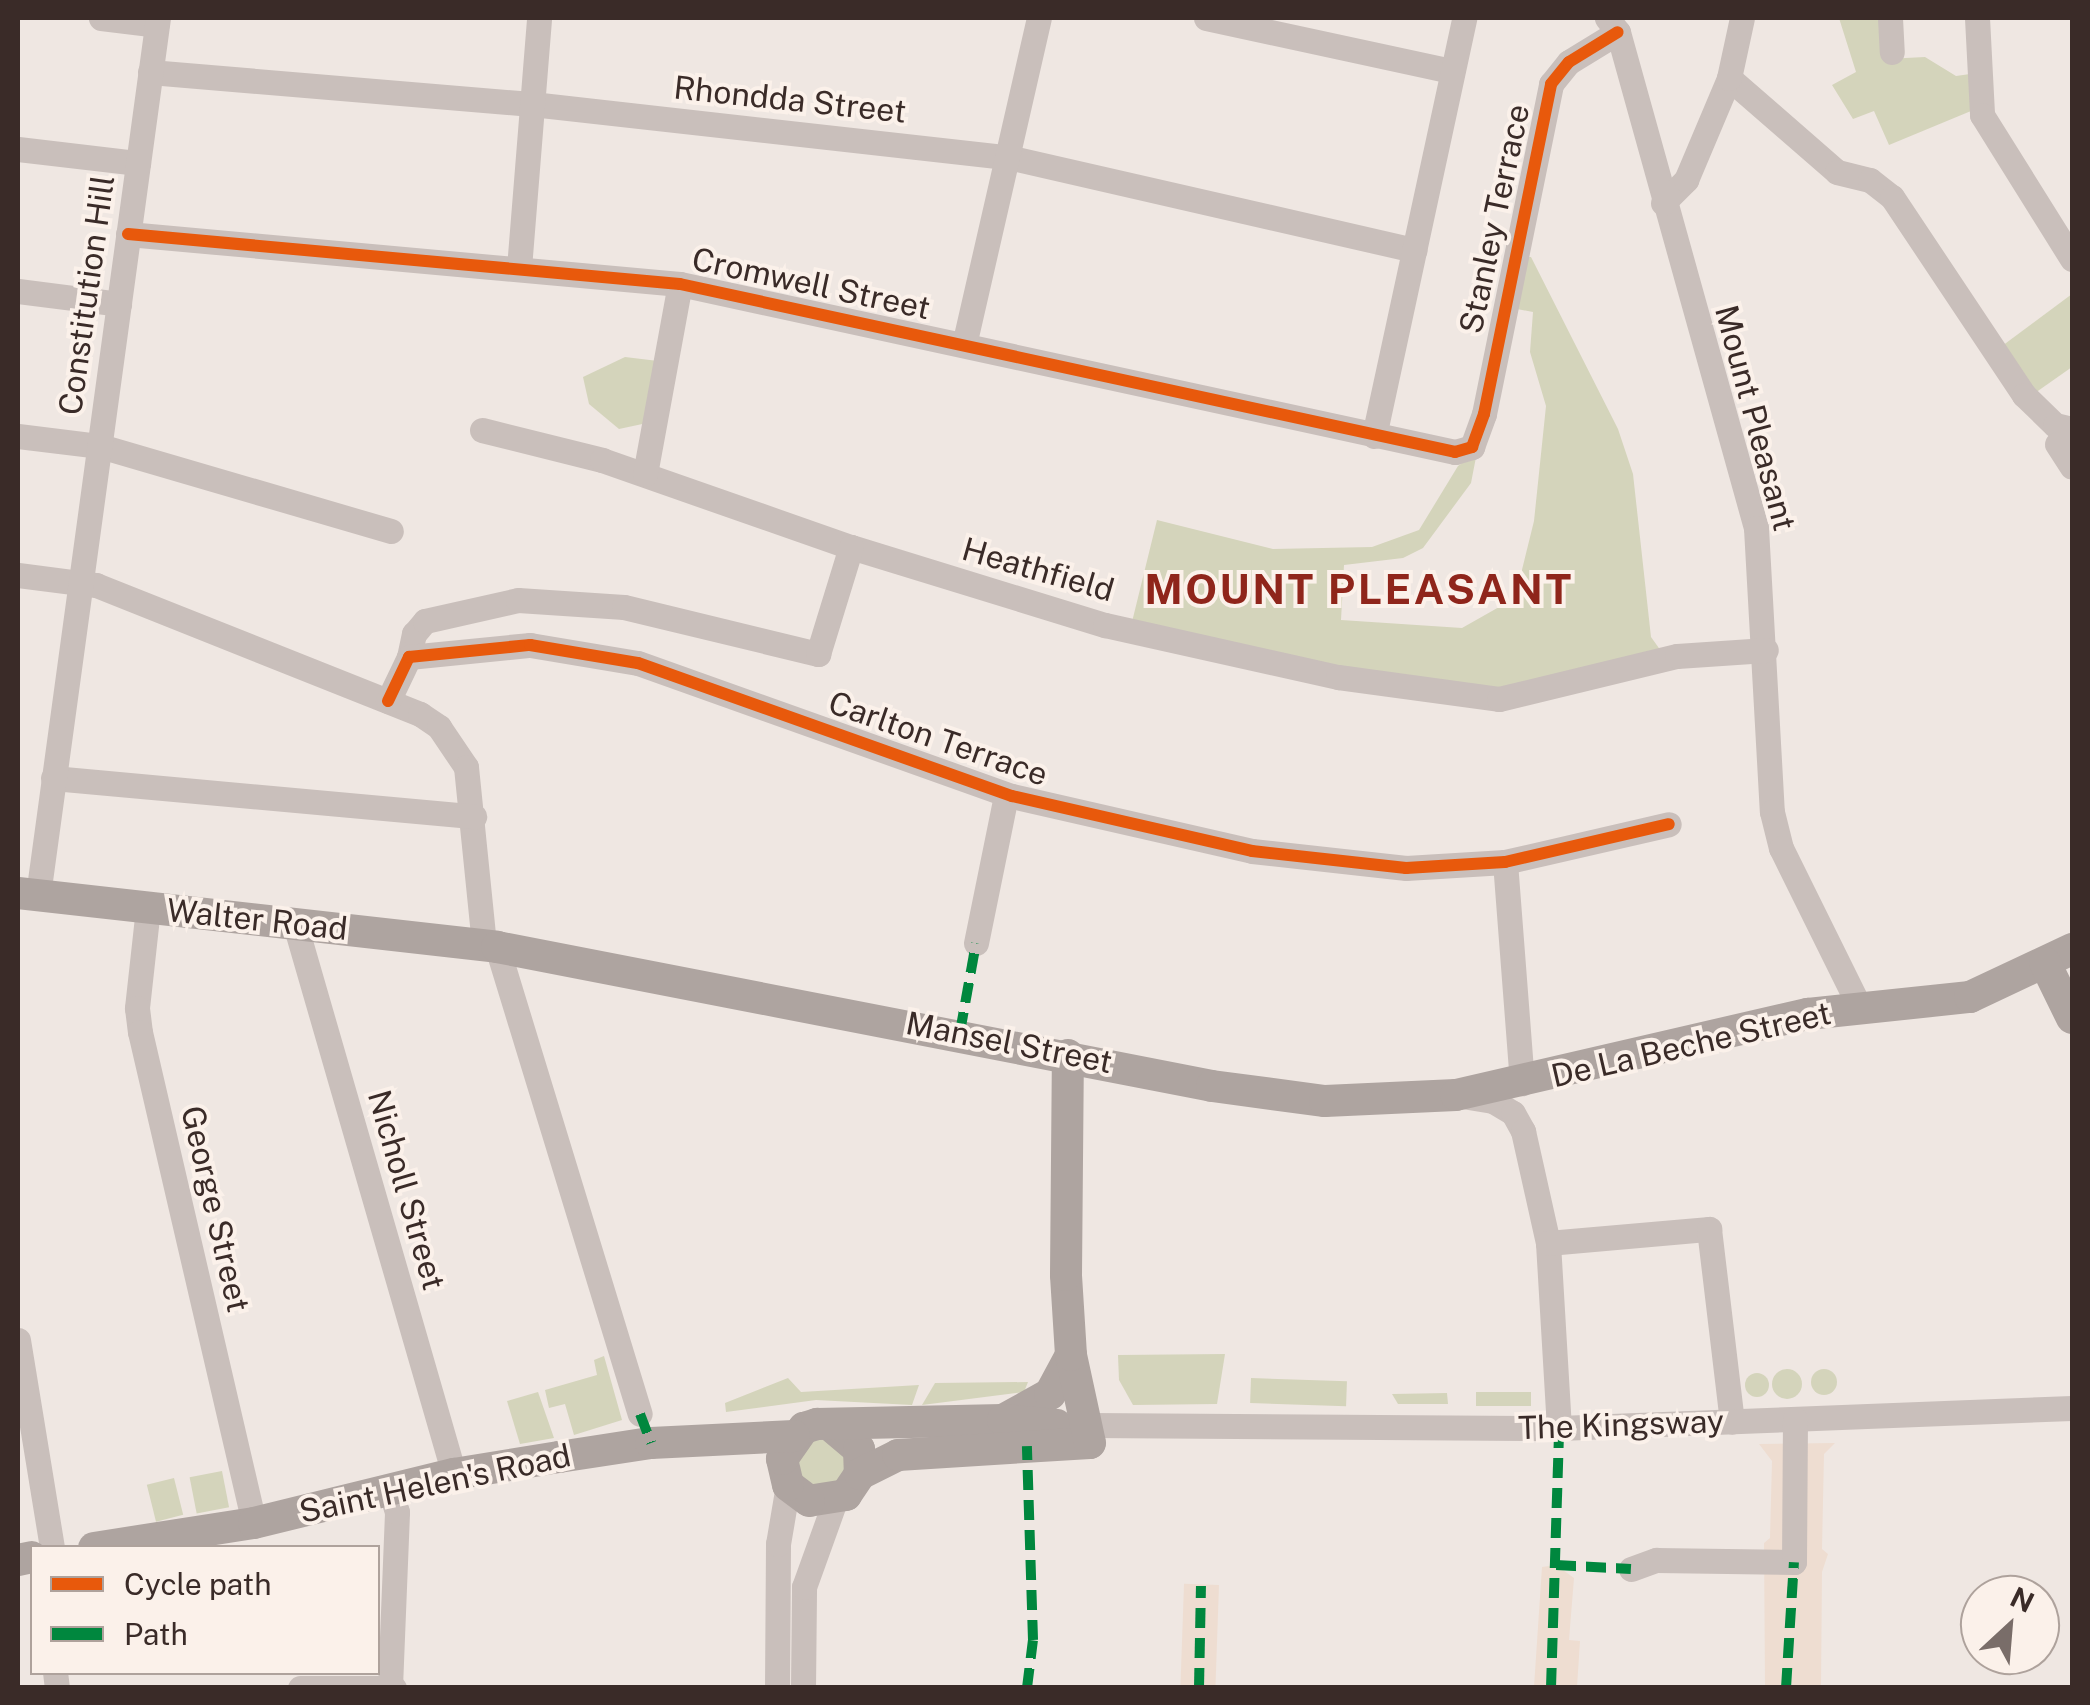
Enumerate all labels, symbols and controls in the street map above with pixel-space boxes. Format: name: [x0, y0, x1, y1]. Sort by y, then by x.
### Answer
street label: Rhondda Street: [672, 69, 908, 131]
street label: Stanley Terrace: [1452, 101, 1538, 337]
street label: Constitution Hill: [51, 173, 123, 417]
street label: Cromwell Street: [688, 240, 934, 328]
street label: Mount Pleasant: [1706, 301, 1804, 535]
street label: Heathfield: [958, 530, 1118, 610]
district label: MOUNT PLEASANT: [1144, 564, 1574, 614]
street label: Carlton Terrace: [823, 684, 1053, 794]
street label: Walter Road: [165, 891, 349, 949]
street label: De La Beche Street: [1547, 994, 1835, 1096]
street label: Mansel Street: [903, 1004, 1115, 1082]
street label: Nicholl Street: [359, 1086, 453, 1294]
street label: George Street: [173, 1102, 257, 1316]
street label: The Kingsway: [1517, 1402, 1725, 1448]
street label: Saint Helen's Road: [296, 1436, 574, 1532]
legend: [30, 1545, 380, 1675]
text: Cycle path: [124, 1566, 272, 1602]
north arrow: [1960, 1575, 2060, 1675]
text: N: [2005, 1580, 2040, 1619]
text: Path: [124, 1616, 188, 1652]

